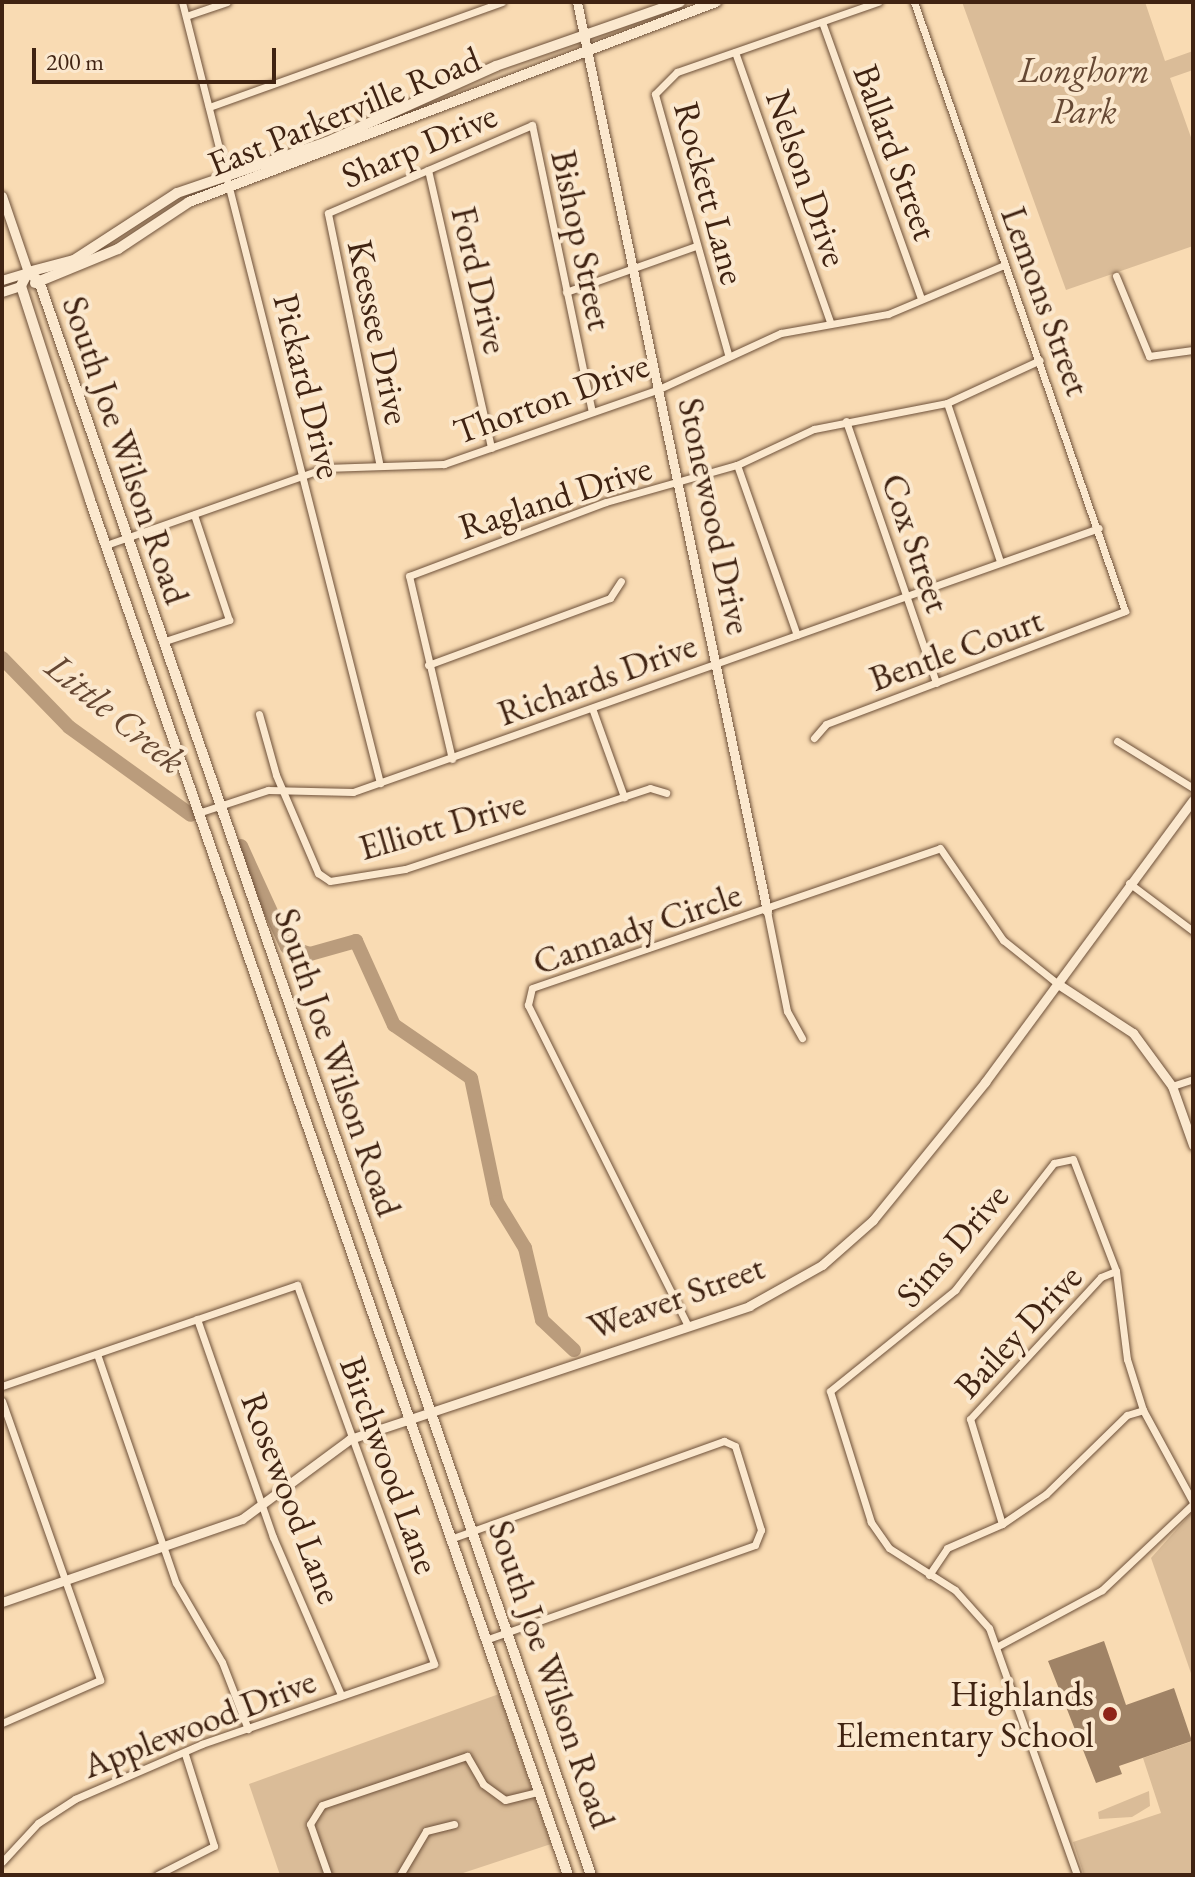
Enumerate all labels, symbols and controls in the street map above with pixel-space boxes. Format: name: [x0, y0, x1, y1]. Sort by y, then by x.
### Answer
scale bar: [36, 32, 280, 82]
street label: East Parkerville Road: [202, 37, 486, 185]
text: 200 m: [46, 46, 104, 77]
park label: Longhorn Park: [1018, 47, 1150, 132]
street label: Ballard Street: [844, 58, 948, 246]
street label: Nelson Drive: [757, 84, 857, 272]
street label: Sharp Drive: [335, 93, 503, 197]
street label: Rockett Lane: [665, 97, 755, 289]
street label: Bishop Street: [542, 146, 622, 334]
street label: Lemons Street: [992, 201, 1100, 401]
street label: Ford Drive: [442, 202, 518, 358]
street label: Keessee Drive: [338, 236, 420, 428]
street label: Pickard Drive: [264, 289, 352, 483]
street label: South Joe Wilson Road: [53, 290, 199, 610]
street label: Thorton Drive: [447, 343, 655, 453]
street label: Stonewood Drive: [669, 394, 761, 638]
street label: Ragland Drive: [453, 446, 657, 548]
street label: Cox Street: [872, 468, 960, 618]
street label: Bentle Court: [864, 598, 1048, 700]
street label: Richards Drive: [492, 623, 702, 735]
water label: Little Creek: [37, 643, 195, 783]
street label: Elliott Drive: [354, 781, 530, 869]
street label: Cannady Circle: [527, 872, 747, 984]
street label: South Joe Wilson Road: [265, 902, 411, 1222]
street label: Sims Drive: [887, 1174, 1017, 1316]
street label: Weaver Street: [582, 1245, 770, 1349]
street label: Bailey Drive: [945, 1255, 1091, 1407]
street label: Birchwood Lane: [331, 1351, 449, 1579]
street label: Rosewood Lane: [232, 1386, 352, 1610]
street label: South Joe Wilson Road: [479, 1514, 625, 1834]
street label: Applewood Drive: [76, 1659, 322, 1787]
place label: Highlands Elementary School: [836, 1671, 1094, 1756]
marker: Highlands Elementary School: [1101, 1705, 1119, 1723]

